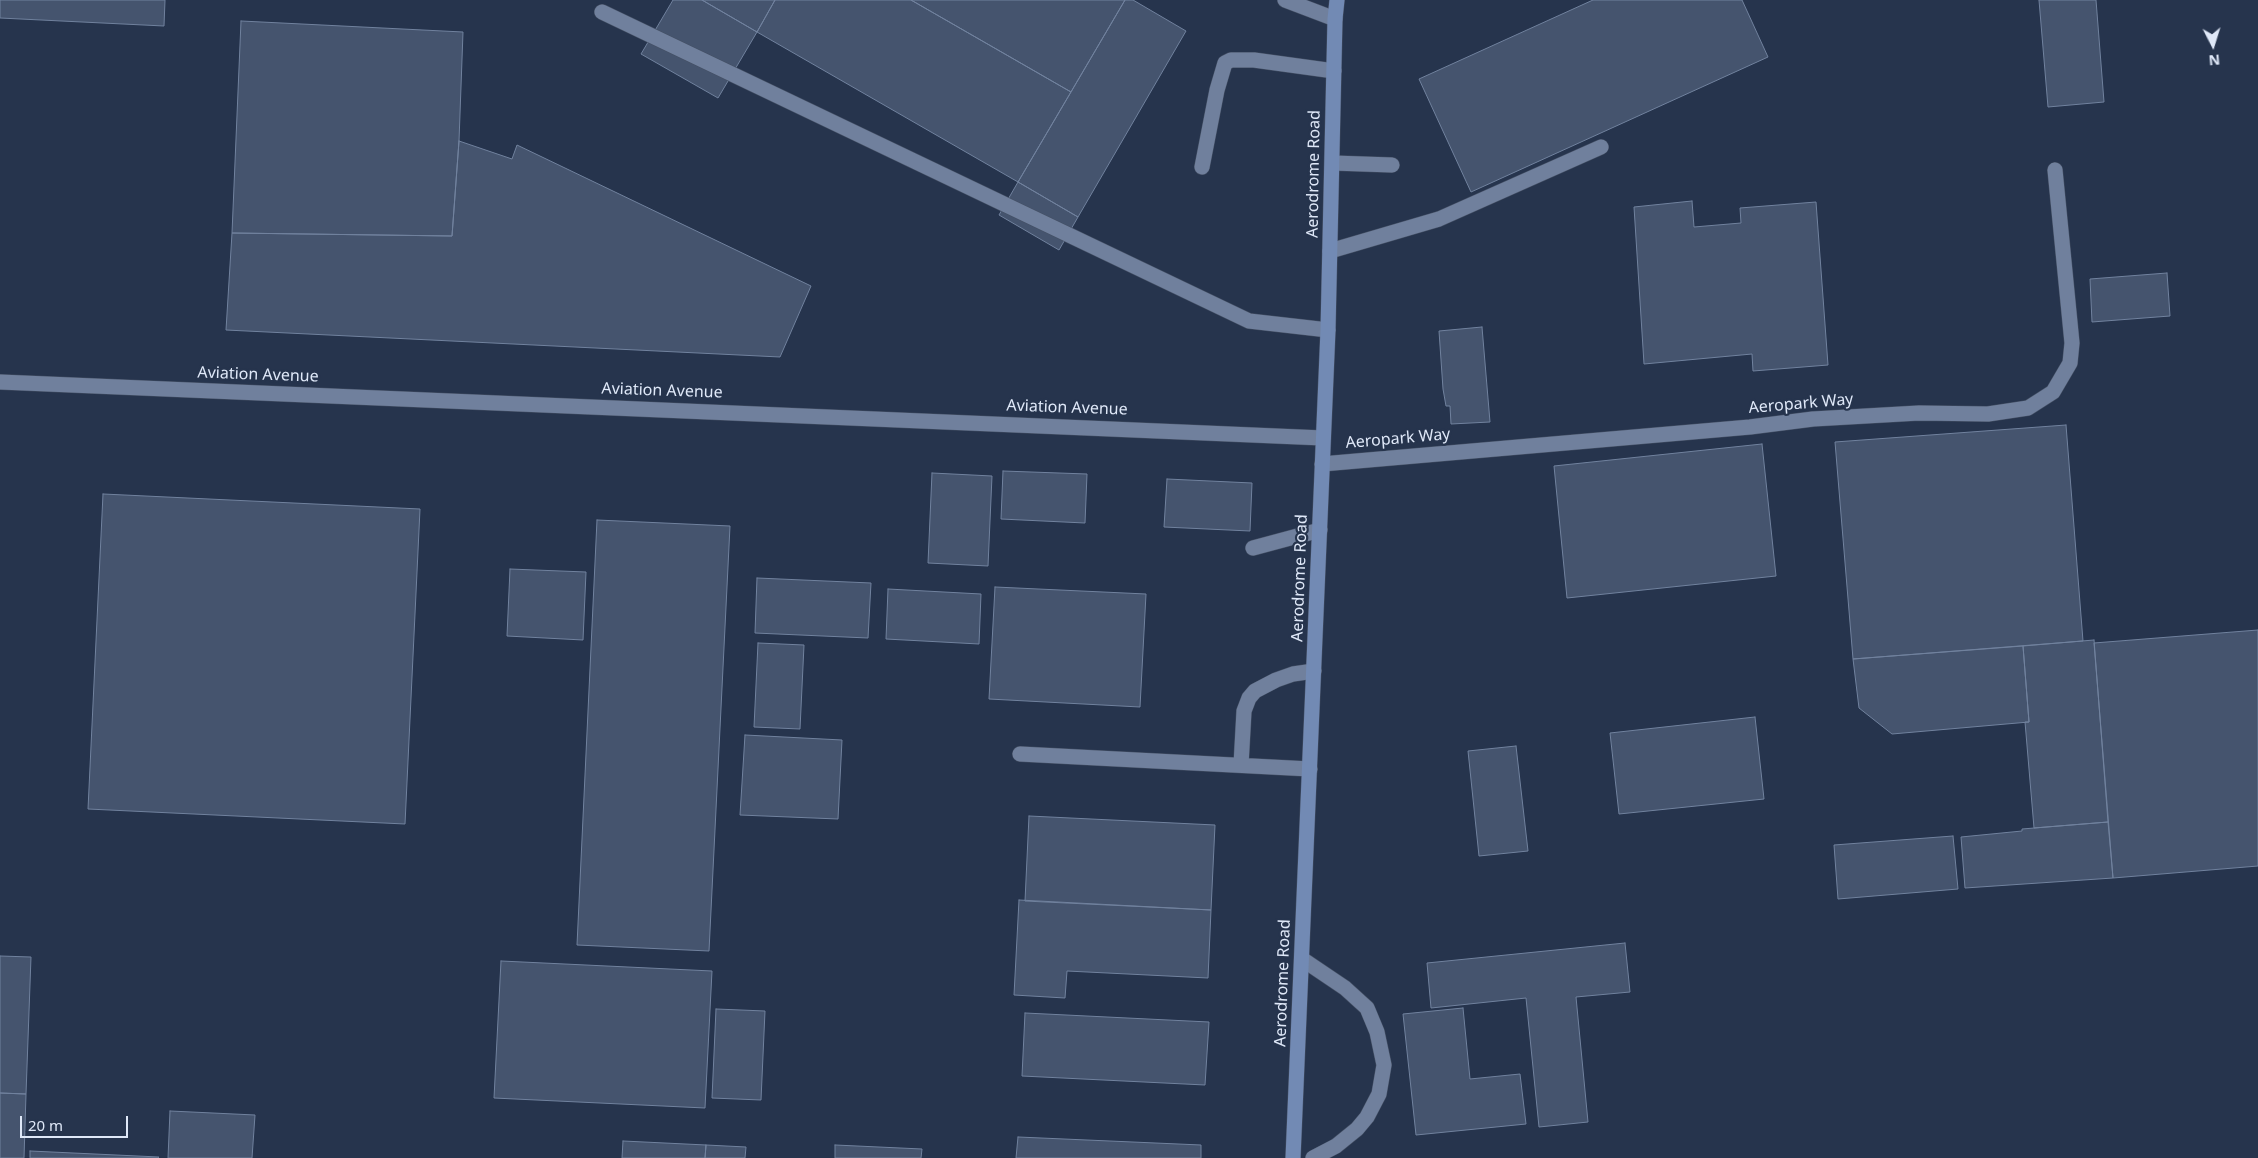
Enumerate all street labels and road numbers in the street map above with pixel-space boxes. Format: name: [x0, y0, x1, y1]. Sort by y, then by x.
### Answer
street label: Aerodrome Road: [1303, 110, 1325, 238]
street label: Aviation Avenue: [197, 363, 319, 387]
street label: Aviation Avenue: [601, 379, 723, 403]
street label: Aeropark Way: [1748, 390, 1854, 418]
street label: Aviation Avenue: [1006, 396, 1128, 420]
street label: Aeropark Way: [1345, 425, 1451, 453]
street label: Aerodrome Road: [1288, 514, 1312, 642]
street label: Aerodrome Road: [1271, 919, 1295, 1047]

